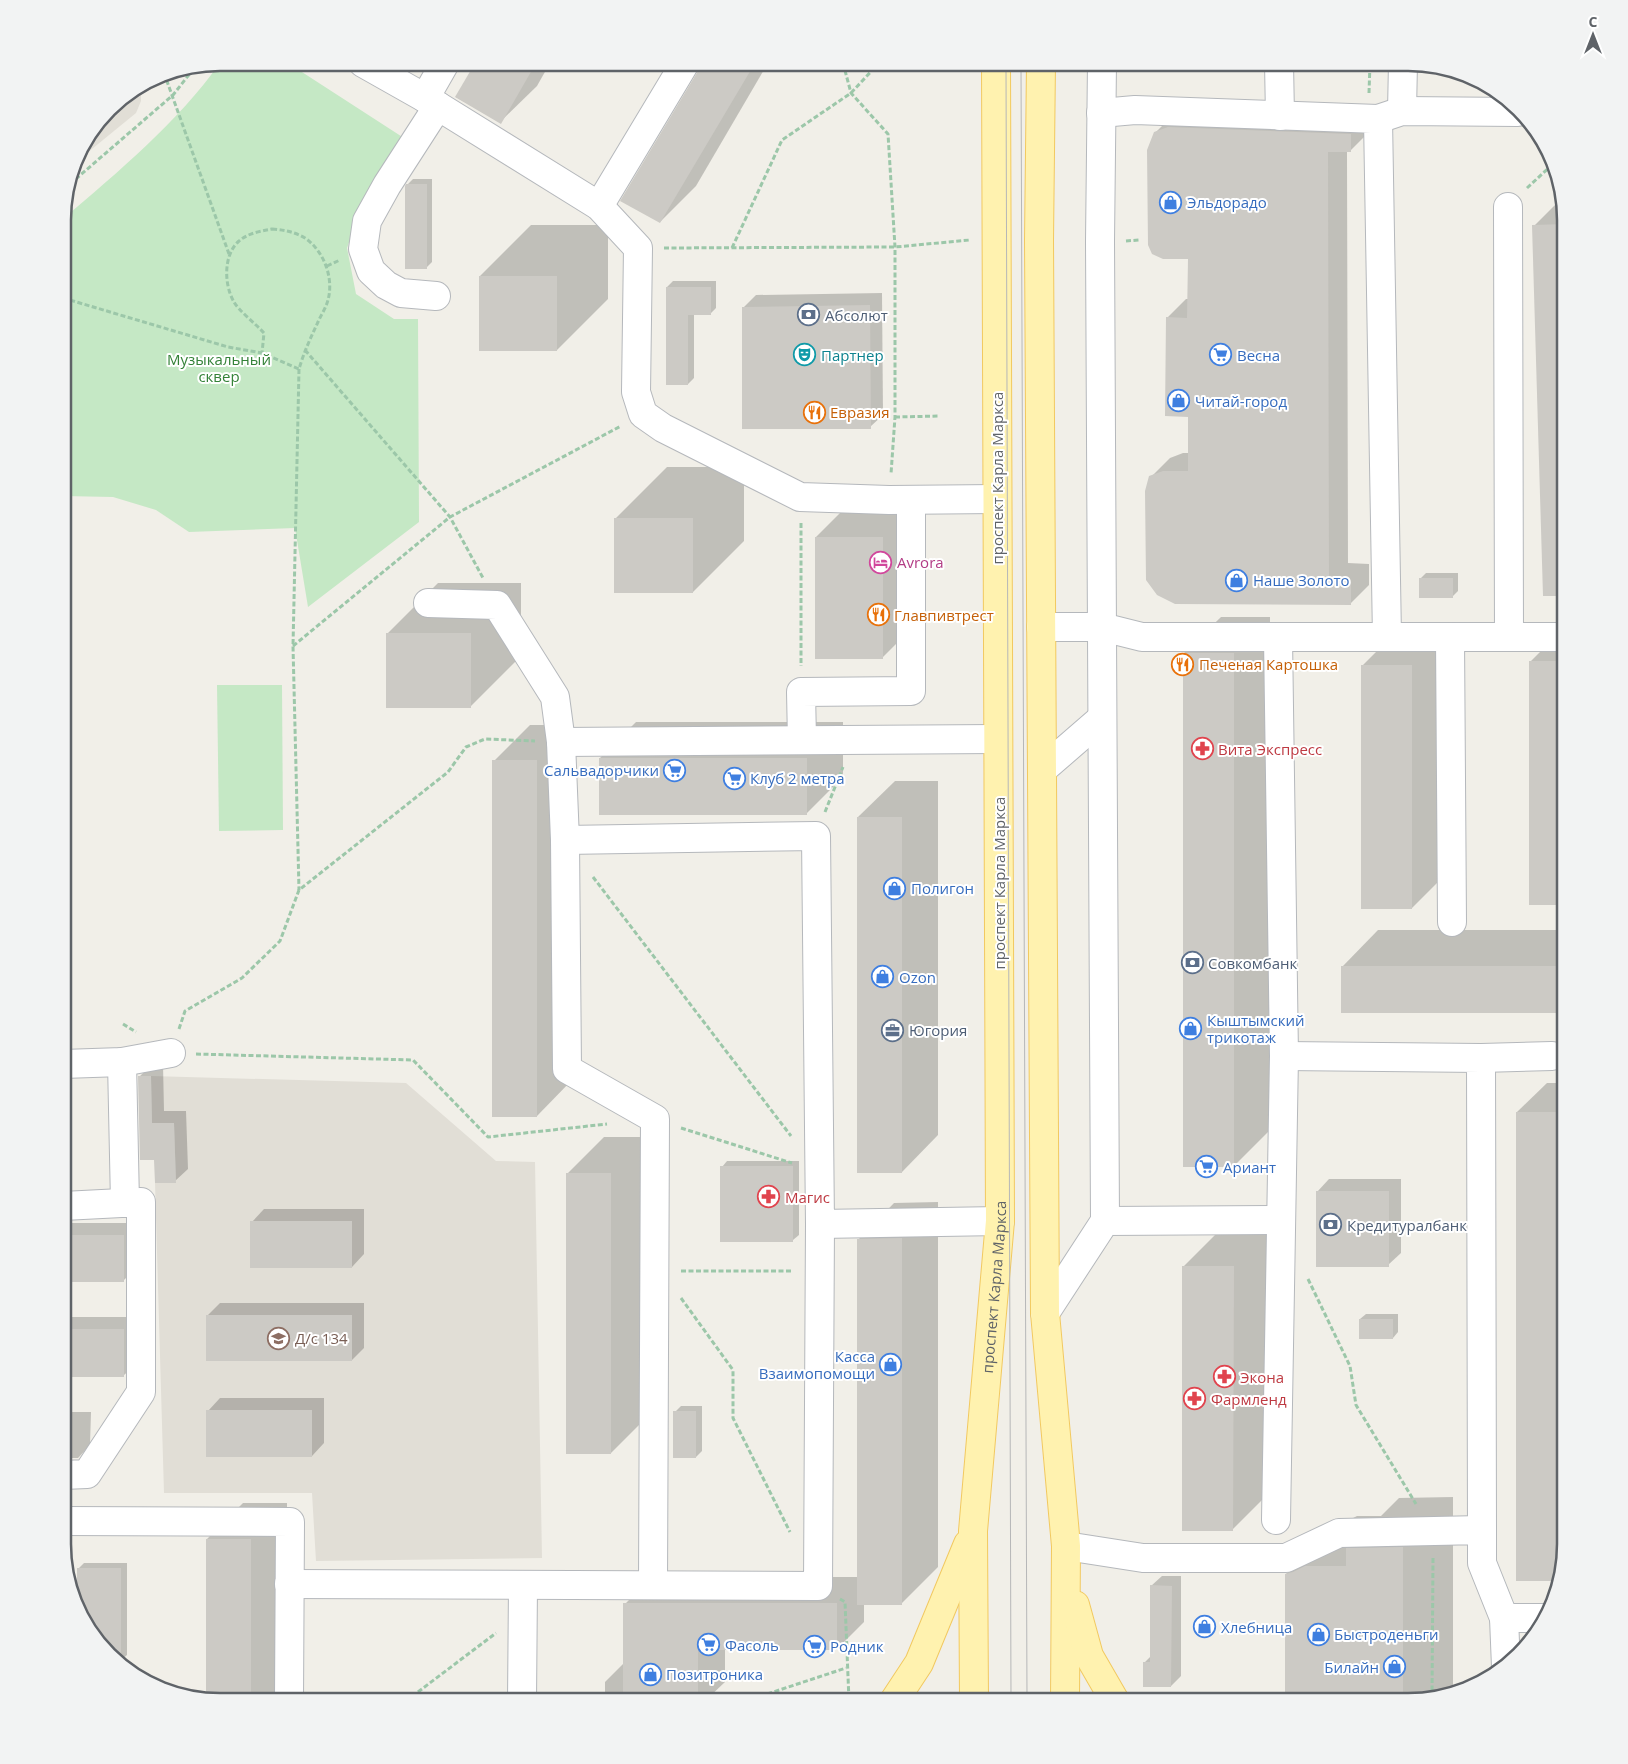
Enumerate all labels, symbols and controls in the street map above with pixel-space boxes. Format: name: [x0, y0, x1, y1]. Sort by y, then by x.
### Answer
north arrow: [1568, 10, 1618, 60]
text: С: [1589, 12, 1598, 31]
shop icon: Эльдорадо: [1159, 190, 1183, 214]
place label: Эльдорадо: [1187, 192, 1267, 212]
bank icon: Абсолют: [797, 303, 821, 327]
place label: Абсолют: [825, 305, 888, 325]
theatre icon: Партнер: [793, 343, 817, 367]
supermarket icon: Весна: [1209, 343, 1233, 367]
place label: Партнер: [821, 345, 884, 365]
place label: Весна: [1237, 345, 1280, 365]
park label: Музыкальный сквер: [167, 349, 271, 386]
shop icon: Читай-город: [1167, 389, 1191, 413]
place label: Читай-город: [1195, 391, 1287, 411]
street label: проспект Карла Маркса: [987, 392, 1007, 564]
restaurant icon: Евразия: [802, 400, 826, 424]
place label: Евразия: [830, 402, 890, 422]
hotel icon: Avrora: [869, 550, 893, 574]
place label: Avrora: [897, 552, 944, 572]
shop icon: Наше Золото: [1225, 568, 1249, 592]
place label: Наше Золото: [1253, 570, 1350, 590]
restaurant icon: Главпивтрест: [866, 603, 890, 627]
place label: Главпивтрест: [894, 605, 994, 625]
restaurant icon: Печеная Картошка: [1171, 652, 1195, 676]
place label: Печеная Картошка: [1199, 654, 1338, 674]
pharmacy icon: Вита Экспресс: [1190, 737, 1214, 761]
place label: Вита Экспресс: [1218, 739, 1322, 759]
supermarket icon: Сальвадорчики: [663, 758, 687, 782]
place label: Сальвадорчики: [544, 760, 659, 780]
supermarket icon: Клуб 2 метра: [722, 766, 746, 790]
place label: Клуб 2 метра: [750, 768, 845, 788]
street label: проспект Карла Маркса: [989, 797, 1009, 969]
shop icon: Полигон: [883, 876, 907, 900]
place label: Полигон: [911, 878, 974, 898]
bank icon: Совкомбанк: [1180, 951, 1204, 975]
place label: Совкомбанк: [1208, 953, 1298, 973]
shop icon: Ozon: [871, 965, 895, 989]
place label: Ozon: [899, 967, 936, 987]
place label: Кыштымский трикотаж: [1207, 1010, 1305, 1047]
shop icon: Кыштымский трикотаж: [1179, 1017, 1203, 1041]
office icon: Югория: [881, 1018, 905, 1042]
place label: Югория: [909, 1020, 967, 1040]
supermarket icon: Ариант: [1195, 1155, 1219, 1179]
place label: Ариант: [1223, 1157, 1276, 1177]
pharmacy icon: Магис: [757, 1185, 781, 1209]
place label: Магис: [785, 1187, 830, 1207]
street label: проспект Карла Маркса: [977, 1201, 1010, 1374]
bank icon: Кредитуралбанк: [1319, 1213, 1343, 1237]
place label: Кредитуралбанк: [1347, 1215, 1467, 1235]
school or university icon: Д/с 134: [267, 1326, 291, 1350]
place label: Д/с 134: [295, 1328, 348, 1348]
place label: Касса Взаимопомощи: [759, 1346, 875, 1383]
shop icon: Касса Взаимопомощи: [879, 1353, 903, 1377]
pharmacy icon: Экона: [1212, 1365, 1236, 1389]
place label: Экона: [1240, 1367, 1284, 1387]
pharmacy icon: Фармленд: [1183, 1387, 1207, 1411]
place label: Фармленд: [1211, 1389, 1287, 1409]
shop icon: Хлебница: [1193, 1615, 1217, 1639]
place label: Хлебница: [1221, 1617, 1292, 1637]
shop icon: Быстроденьги: [1306, 1622, 1330, 1646]
place label: Быстроденьги: [1334, 1624, 1439, 1644]
supermarket icon: Фасоль: [697, 1633, 721, 1657]
supermarket icon: Родник: [802, 1634, 826, 1658]
place label: Фасоль: [725, 1635, 779, 1655]
place label: Родник: [830, 1636, 884, 1656]
shop icon: Билайн: [1383, 1655, 1407, 1679]
place label: Билайн: [1324, 1657, 1379, 1677]
shop icon: Позитроника: [638, 1662, 662, 1686]
place label: Позитроника: [666, 1664, 763, 1684]

